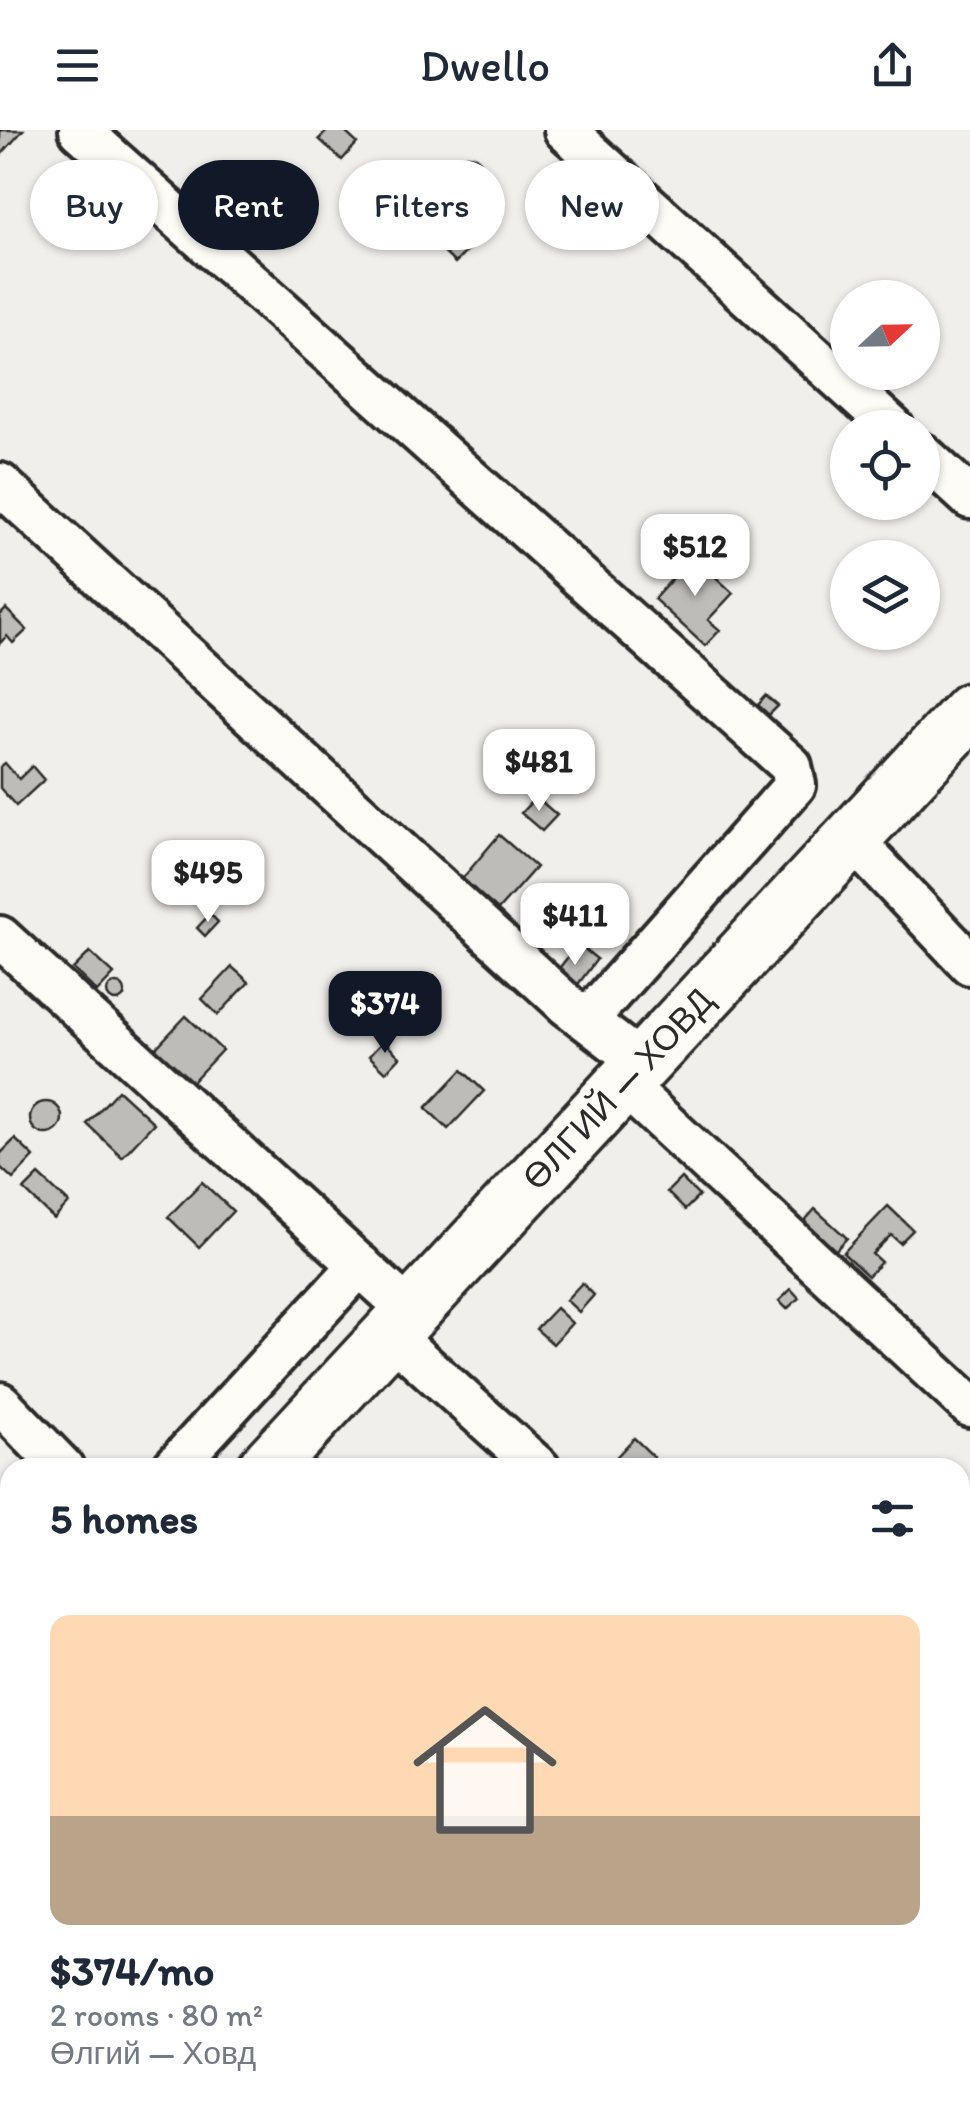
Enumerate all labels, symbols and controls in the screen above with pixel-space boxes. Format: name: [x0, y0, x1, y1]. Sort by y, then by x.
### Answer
icon: menu: [50, 38, 105, 93]
text: Dwello: [420, 38, 550, 92]
icon: share: [865, 38, 920, 93]
chip: Buy: [30, 160, 158, 250]
chip: Rent: [178, 160, 319, 250]
chip: Filters: [339, 160, 505, 250]
chip: New: [525, 160, 659, 250]
north arrow: [830, 280, 940, 390]
map controls: [830, 280, 940, 650]
button: locate: [830, 410, 940, 520]
pin: $512: [636, 514, 754, 599]
text: $512: [663, 527, 727, 565]
button: layers: [830, 540, 940, 650]
pin: $481: [480, 729, 598, 814]
text: $481: [505, 742, 573, 780]
pin: $495: [149, 840, 267, 925]
text: $495: [174, 853, 243, 891]
pin: $411: [516, 883, 634, 968]
text: $411: [542, 896, 608, 934]
pin: $374: [326, 971, 444, 1056]
street label: ӨЛГИЙ — ХОВД: [514, 979, 722, 1198]
text: $374: [351, 984, 419, 1022]
icon: filters: [865, 1491, 920, 1546]
text: 5 homes: [50, 1493, 198, 1544]
icon: home: [395, 1680, 575, 1860]
text: $374/mo: [50, 1945, 215, 1996]
text: 2 rooms · 80 m²: [50, 1996, 263, 2034]
text: Өлгий — Ховд: [50, 2034, 256, 2072]

